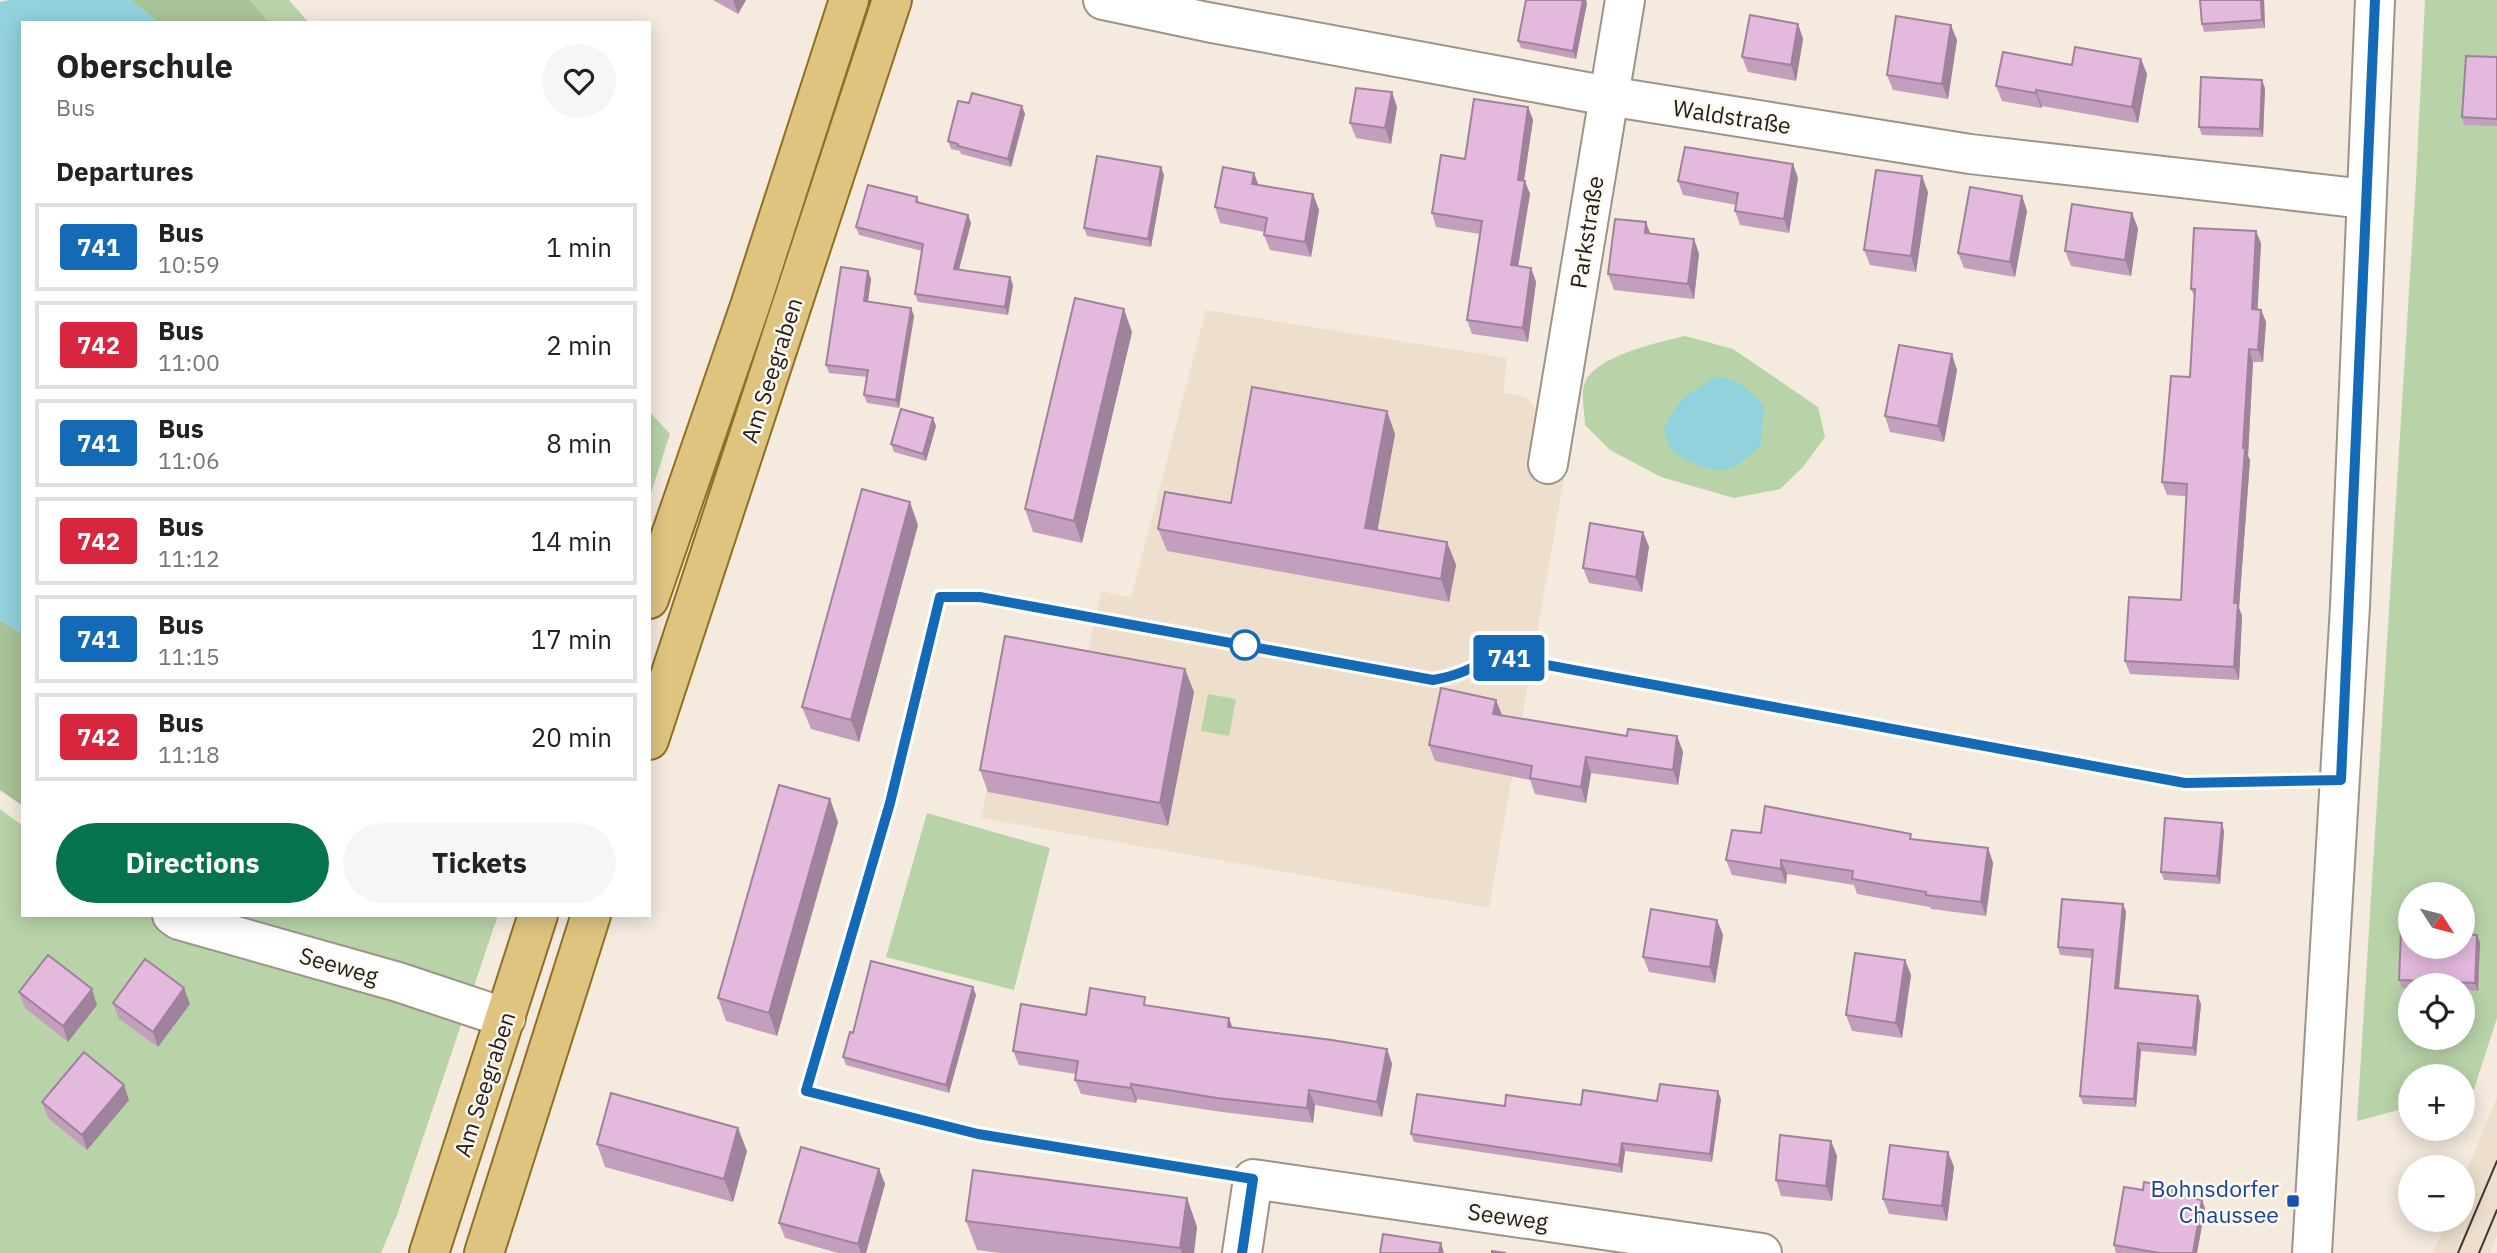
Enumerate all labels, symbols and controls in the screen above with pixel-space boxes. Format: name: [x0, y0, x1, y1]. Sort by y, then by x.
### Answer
text: Oberschule: [56, 44, 233, 87]
button: heart: [542, 44, 616, 118]
text: Bus: [56, 92, 95, 122]
street label: Waldstraße: [1671, 92, 1793, 140]
text: Departures: [56, 154, 194, 188]
street label: Parkstraße: [1562, 174, 1610, 290]
text: Bus: [158, 215, 204, 249]
text: 1 min: [546, 230, 612, 264]
text: 741: [77, 231, 120, 263]
text: 10:59: [158, 249, 220, 279]
street label: Am Seegraben: [733, 294, 809, 446]
text: Bus: [158, 313, 204, 347]
text: 2 min: [546, 328, 612, 362]
text: 742: [77, 329, 120, 361]
text: 11:00: [158, 347, 220, 377]
text: Bus: [158, 411, 204, 445]
text: 8 min: [546, 426, 612, 460]
text: 741: [77, 427, 120, 459]
text: 11:06: [158, 445, 220, 475]
text: Bus: [158, 509, 204, 543]
text: 14 min: [531, 524, 612, 558]
text: 742: [77, 525, 120, 557]
text: 11:12: [158, 543, 220, 573]
text: Bus: [158, 607, 204, 641]
text: 17 min: [531, 622, 612, 656]
text: 741: [77, 623, 120, 655]
unlabelled marker: [1230, 630, 1260, 660]
line badge: 741: [1469, 635, 1549, 681]
text: 11:15: [158, 641, 220, 671]
text: 741: [1487, 642, 1531, 674]
text: Bus: [158, 705, 204, 739]
text: 20 min: [531, 720, 612, 754]
text: 742: [77, 721, 120, 753]
text: 11:18: [158, 739, 220, 769]
button: Directions: [56, 823, 329, 903]
button: Tickets: [343, 823, 616, 903]
north arrow: [2398, 882, 2474, 959]
map controls: [2398, 882, 2475, 1232]
street label: Seeweg: [296, 939, 382, 991]
button: locate: [2398, 973, 2475, 1050]
street label: Am Seegraben: [446, 1008, 522, 1160]
button: +: [2398, 1064, 2475, 1141]
button: −: [2398, 1155, 2475, 1232]
place label: Bohnsdorfer Chaussee: [2151, 1173, 2280, 1229]
marker: Bohnsdorfer Chaussee: [2285, 1193, 2301, 1209]
street label: Seeweg: [1466, 1196, 1550, 1236]

